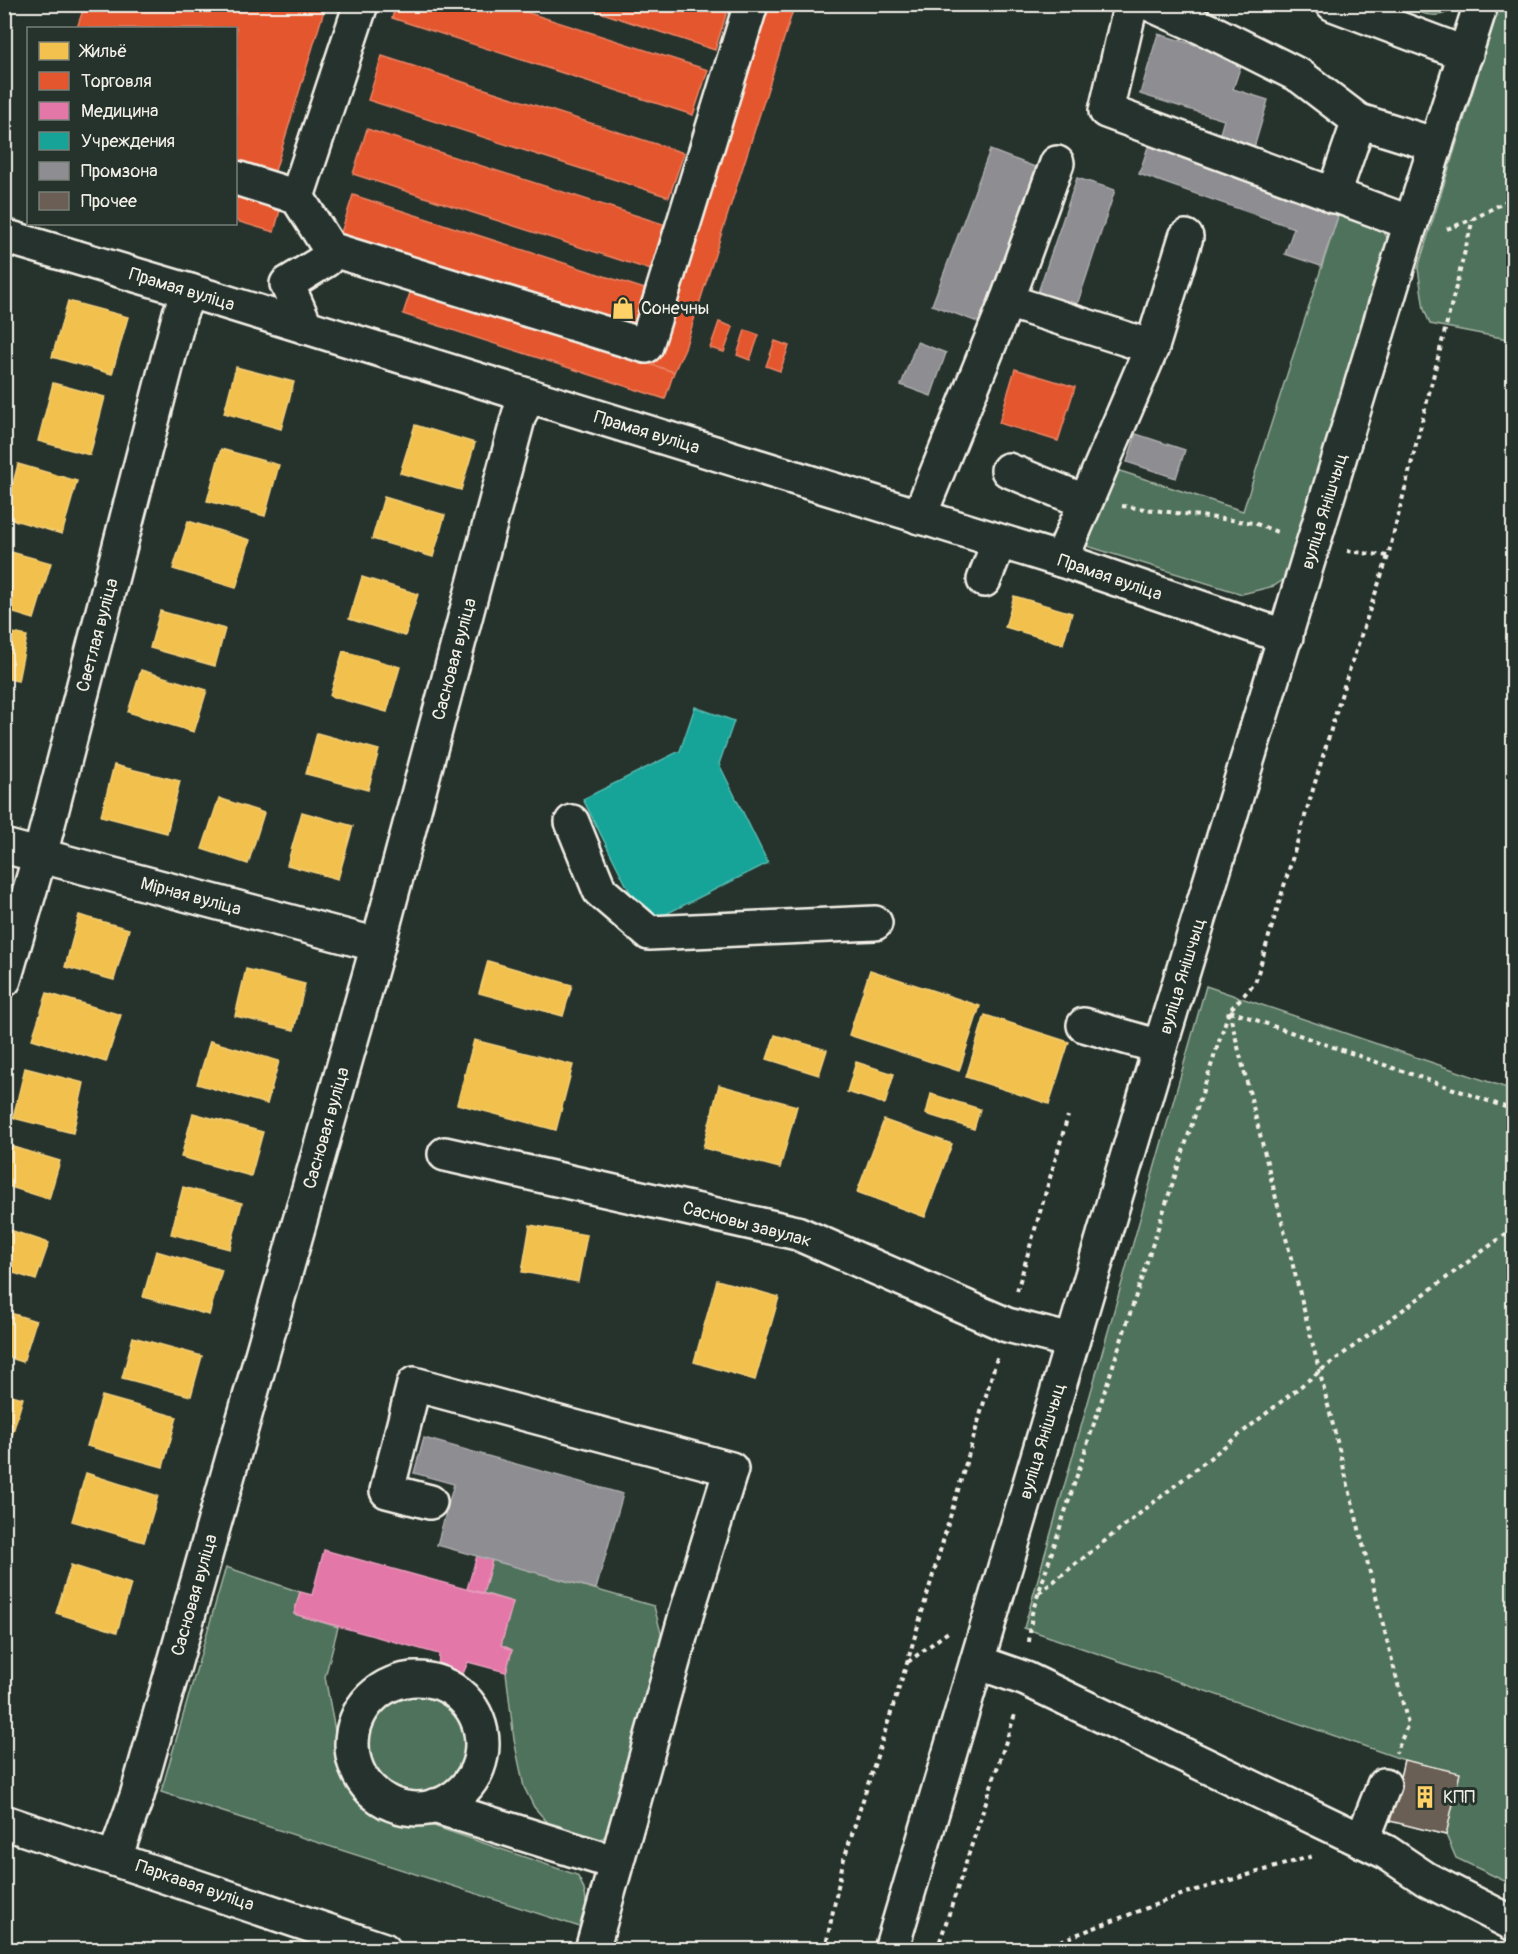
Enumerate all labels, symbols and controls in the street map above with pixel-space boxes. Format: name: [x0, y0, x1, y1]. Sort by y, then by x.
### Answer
legend: [27, 27, 237, 225]
text: Жильё: [78, 40, 127, 63]
text: Торговля: [81, 70, 152, 93]
text: Медицина: [81, 100, 158, 123]
text: Учреждения: [81, 130, 175, 153]
text: Промзона: [81, 160, 158, 183]
text: Прочее: [81, 190, 137, 213]
street label: Прамая вуліца: [126, 263, 237, 316]
shop icon: Сонечны: [610, 295, 636, 321]
place label: Сонечны: [641, 297, 709, 320]
street label: Прамая вуліца: [591, 406, 702, 459]
street label: вуліца Янішчыц: [1296, 450, 1353, 572]
street label: Прамая вуліца: [1054, 549, 1165, 606]
street label: Светлая вуліца: [71, 576, 124, 695]
street label: Сасновая вуліца: [427, 595, 482, 723]
street label: Мірная вуліца: [138, 872, 244, 921]
street label: вуліца Янішчыц: [1154, 915, 1211, 1037]
street label: Сасновая вуліца: [298, 1065, 355, 1192]
street label: Сасновы завулак: [680, 1196, 814, 1253]
street label: вуліца Янішчыц: [1014, 1380, 1071, 1502]
street label: Сасновая вуліца: [166, 1532, 223, 1659]
building icon: КПП: [1412, 1784, 1438, 1810]
place label: КПП: [1443, 1786, 1475, 1809]
street label: Паркавая вуліца: [133, 1854, 257, 1916]

